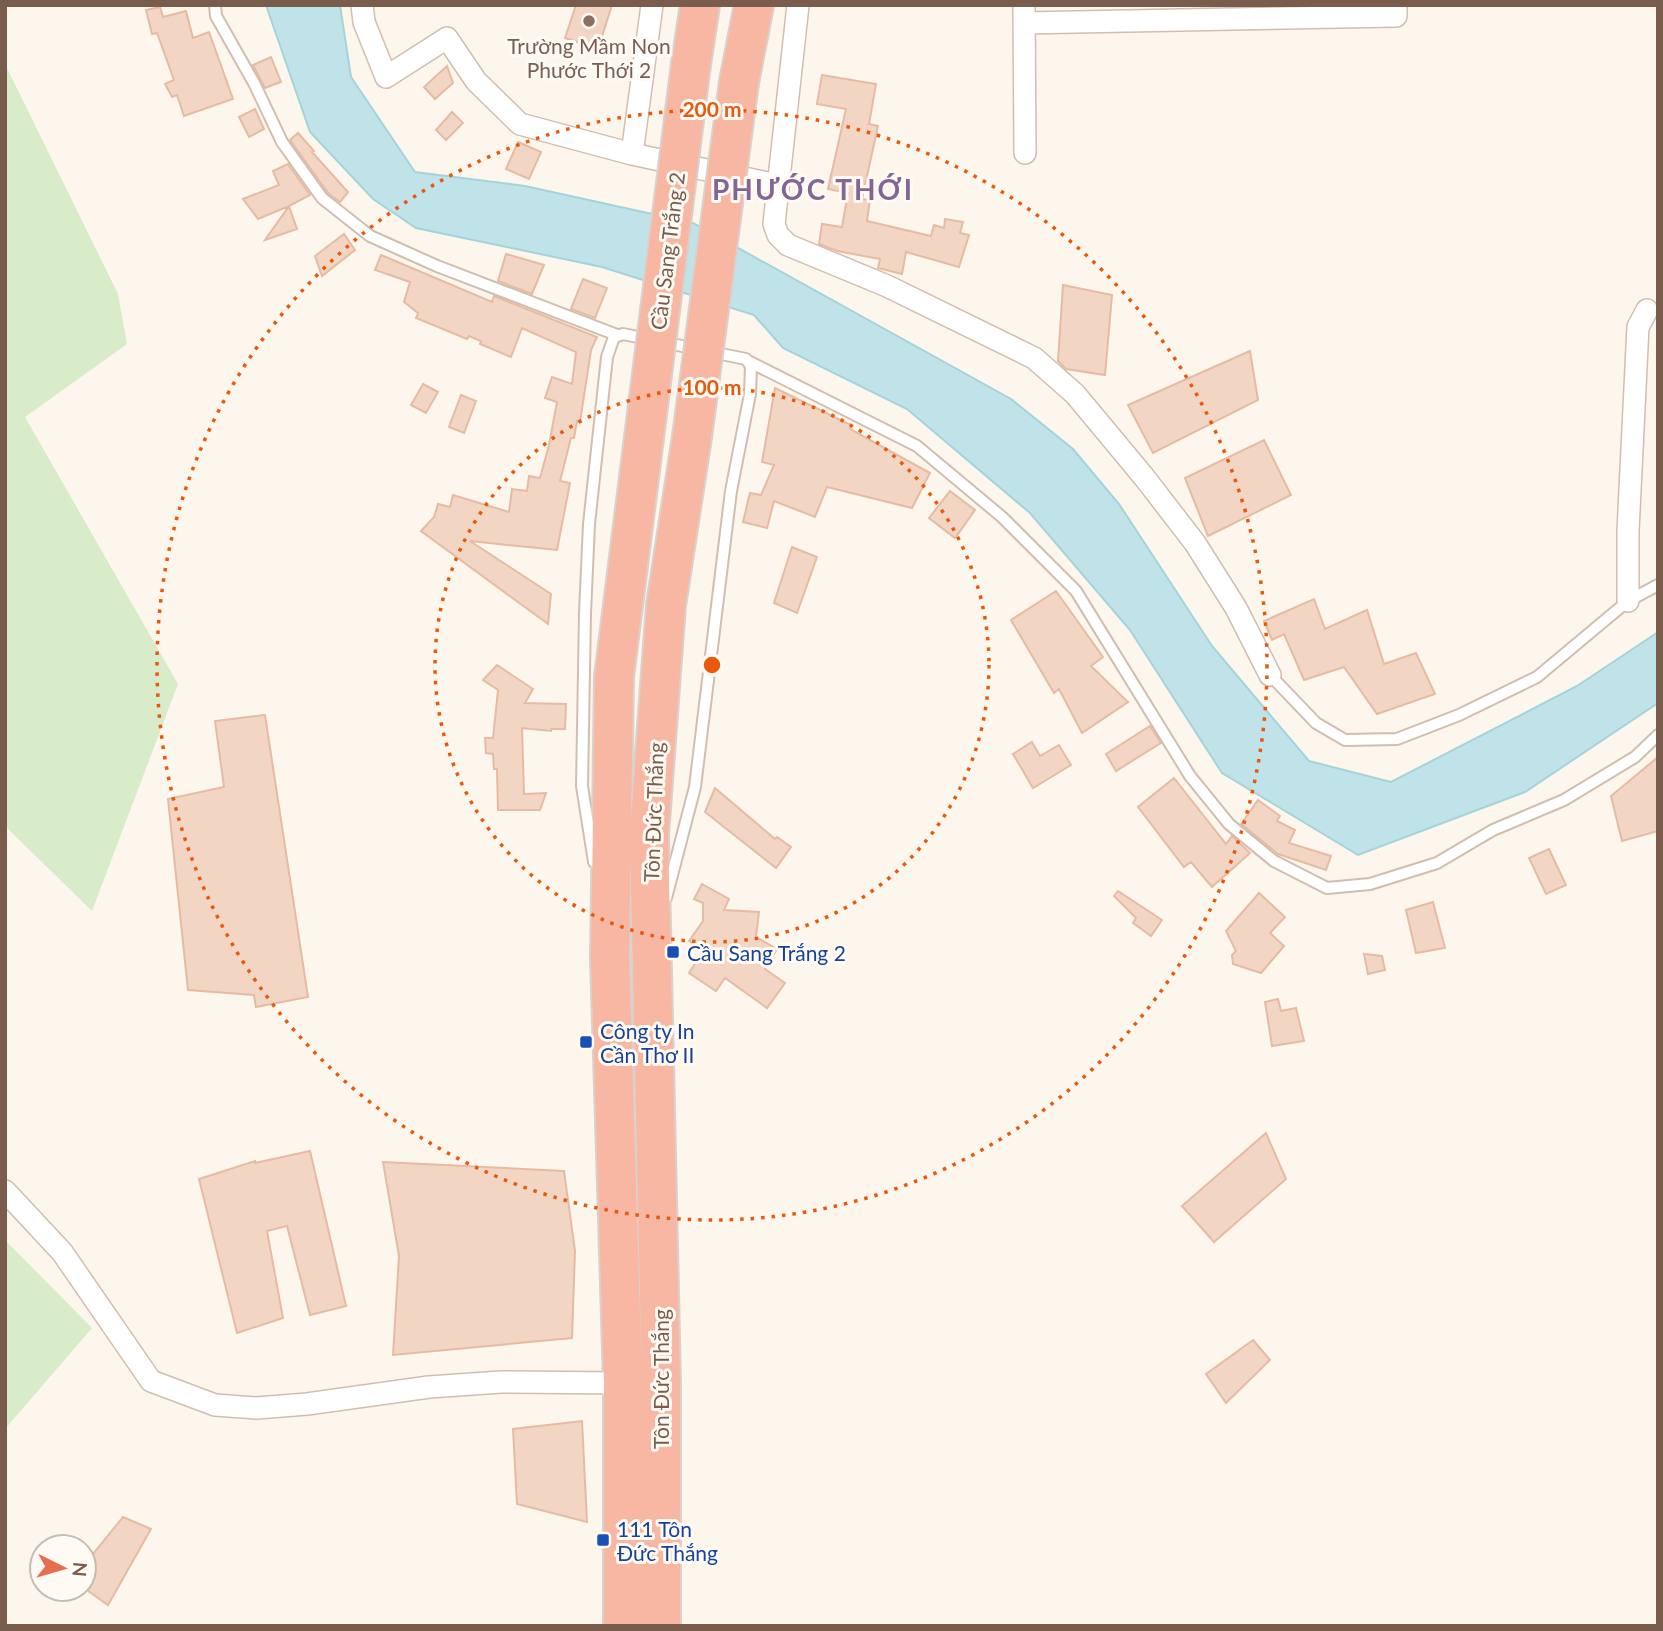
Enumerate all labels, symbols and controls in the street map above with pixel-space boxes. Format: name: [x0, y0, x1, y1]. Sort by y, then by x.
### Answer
marker: Trường Mầm Non Phước Thới 2: [581, 13, 597, 29]
place label: Trường Mầm Non Phước Thới 2: [507, 33, 671, 82]
text: 200 m: [682, 96, 742, 121]
street label: Cầu Sang Trắng 2: [645, 171, 689, 331]
district label: PHƯỚC THỚI: [712, 172, 914, 206]
text: 100 m: [682, 374, 742, 399]
centre of rings: [700, 653, 724, 677]
street label: Tôn Đức Thắng: [638, 742, 668, 882]
place label: Cầu Sang Trắng 2: [687, 940, 846, 965]
marker: Cầu Sang Trắng 2: [665, 944, 681, 960]
place label: Công ty In Cần Thơ II: [600, 1018, 694, 1067]
marker: Công ty In Cần Thơ II: [578, 1034, 594, 1050]
street label: Tôn Đức Thắng: [648, 1309, 673, 1449]
place label: 111 Tôn Đức Thắng: [617, 1516, 718, 1565]
marker: 111 Tôn Đức Thắng: [595, 1532, 611, 1548]
north arrow: [28, 1533, 98, 1603]
text: N: [68, 1561, 93, 1578]

